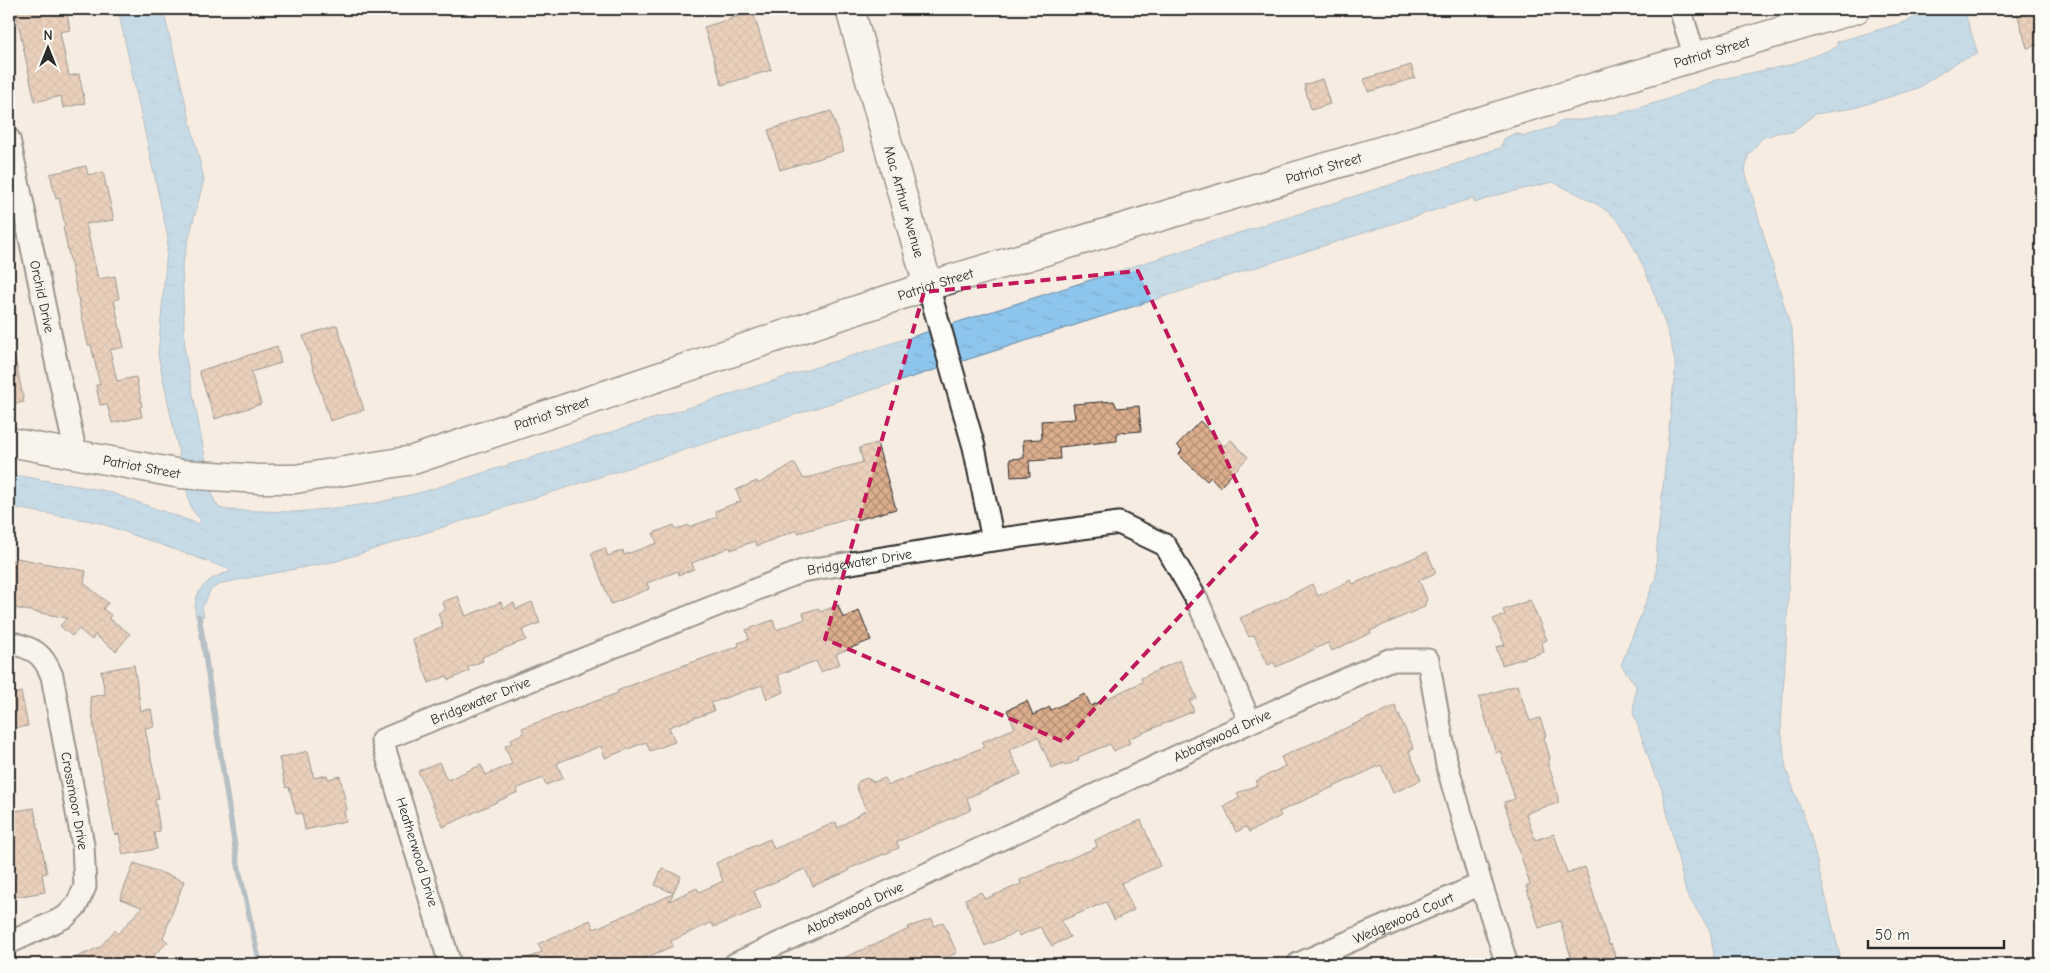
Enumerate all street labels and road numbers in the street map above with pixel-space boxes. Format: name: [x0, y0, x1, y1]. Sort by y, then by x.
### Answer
street label: Patriot Street: [1672, 32, 1753, 71]
street label: Mac Arthur Avenue: [880, 144, 928, 260]
street label: Patriot Street: [1284, 148, 1364, 187]
street label: Orchid Drive: [26, 259, 58, 334]
street label: Patriot Street: [896, 264, 976, 304]
street label: Patriot Street: [512, 392, 592, 434]
street label: Patriot Street: [102, 451, 183, 482]
street label: Bridgewater Drive: [806, 545, 913, 579]
street label: Bridgewater Drive: [428, 673, 532, 728]
street label: Abbotswood Drive: [1171, 705, 1273, 765]
street label: Crossmoor Drive: [58, 750, 92, 850]
street label: Heatherwood Drive: [392, 795, 442, 909]
street label: Abbotswood Drive: [803, 878, 906, 938]
street label: Wedgewood Court: [1351, 888, 1457, 947]

